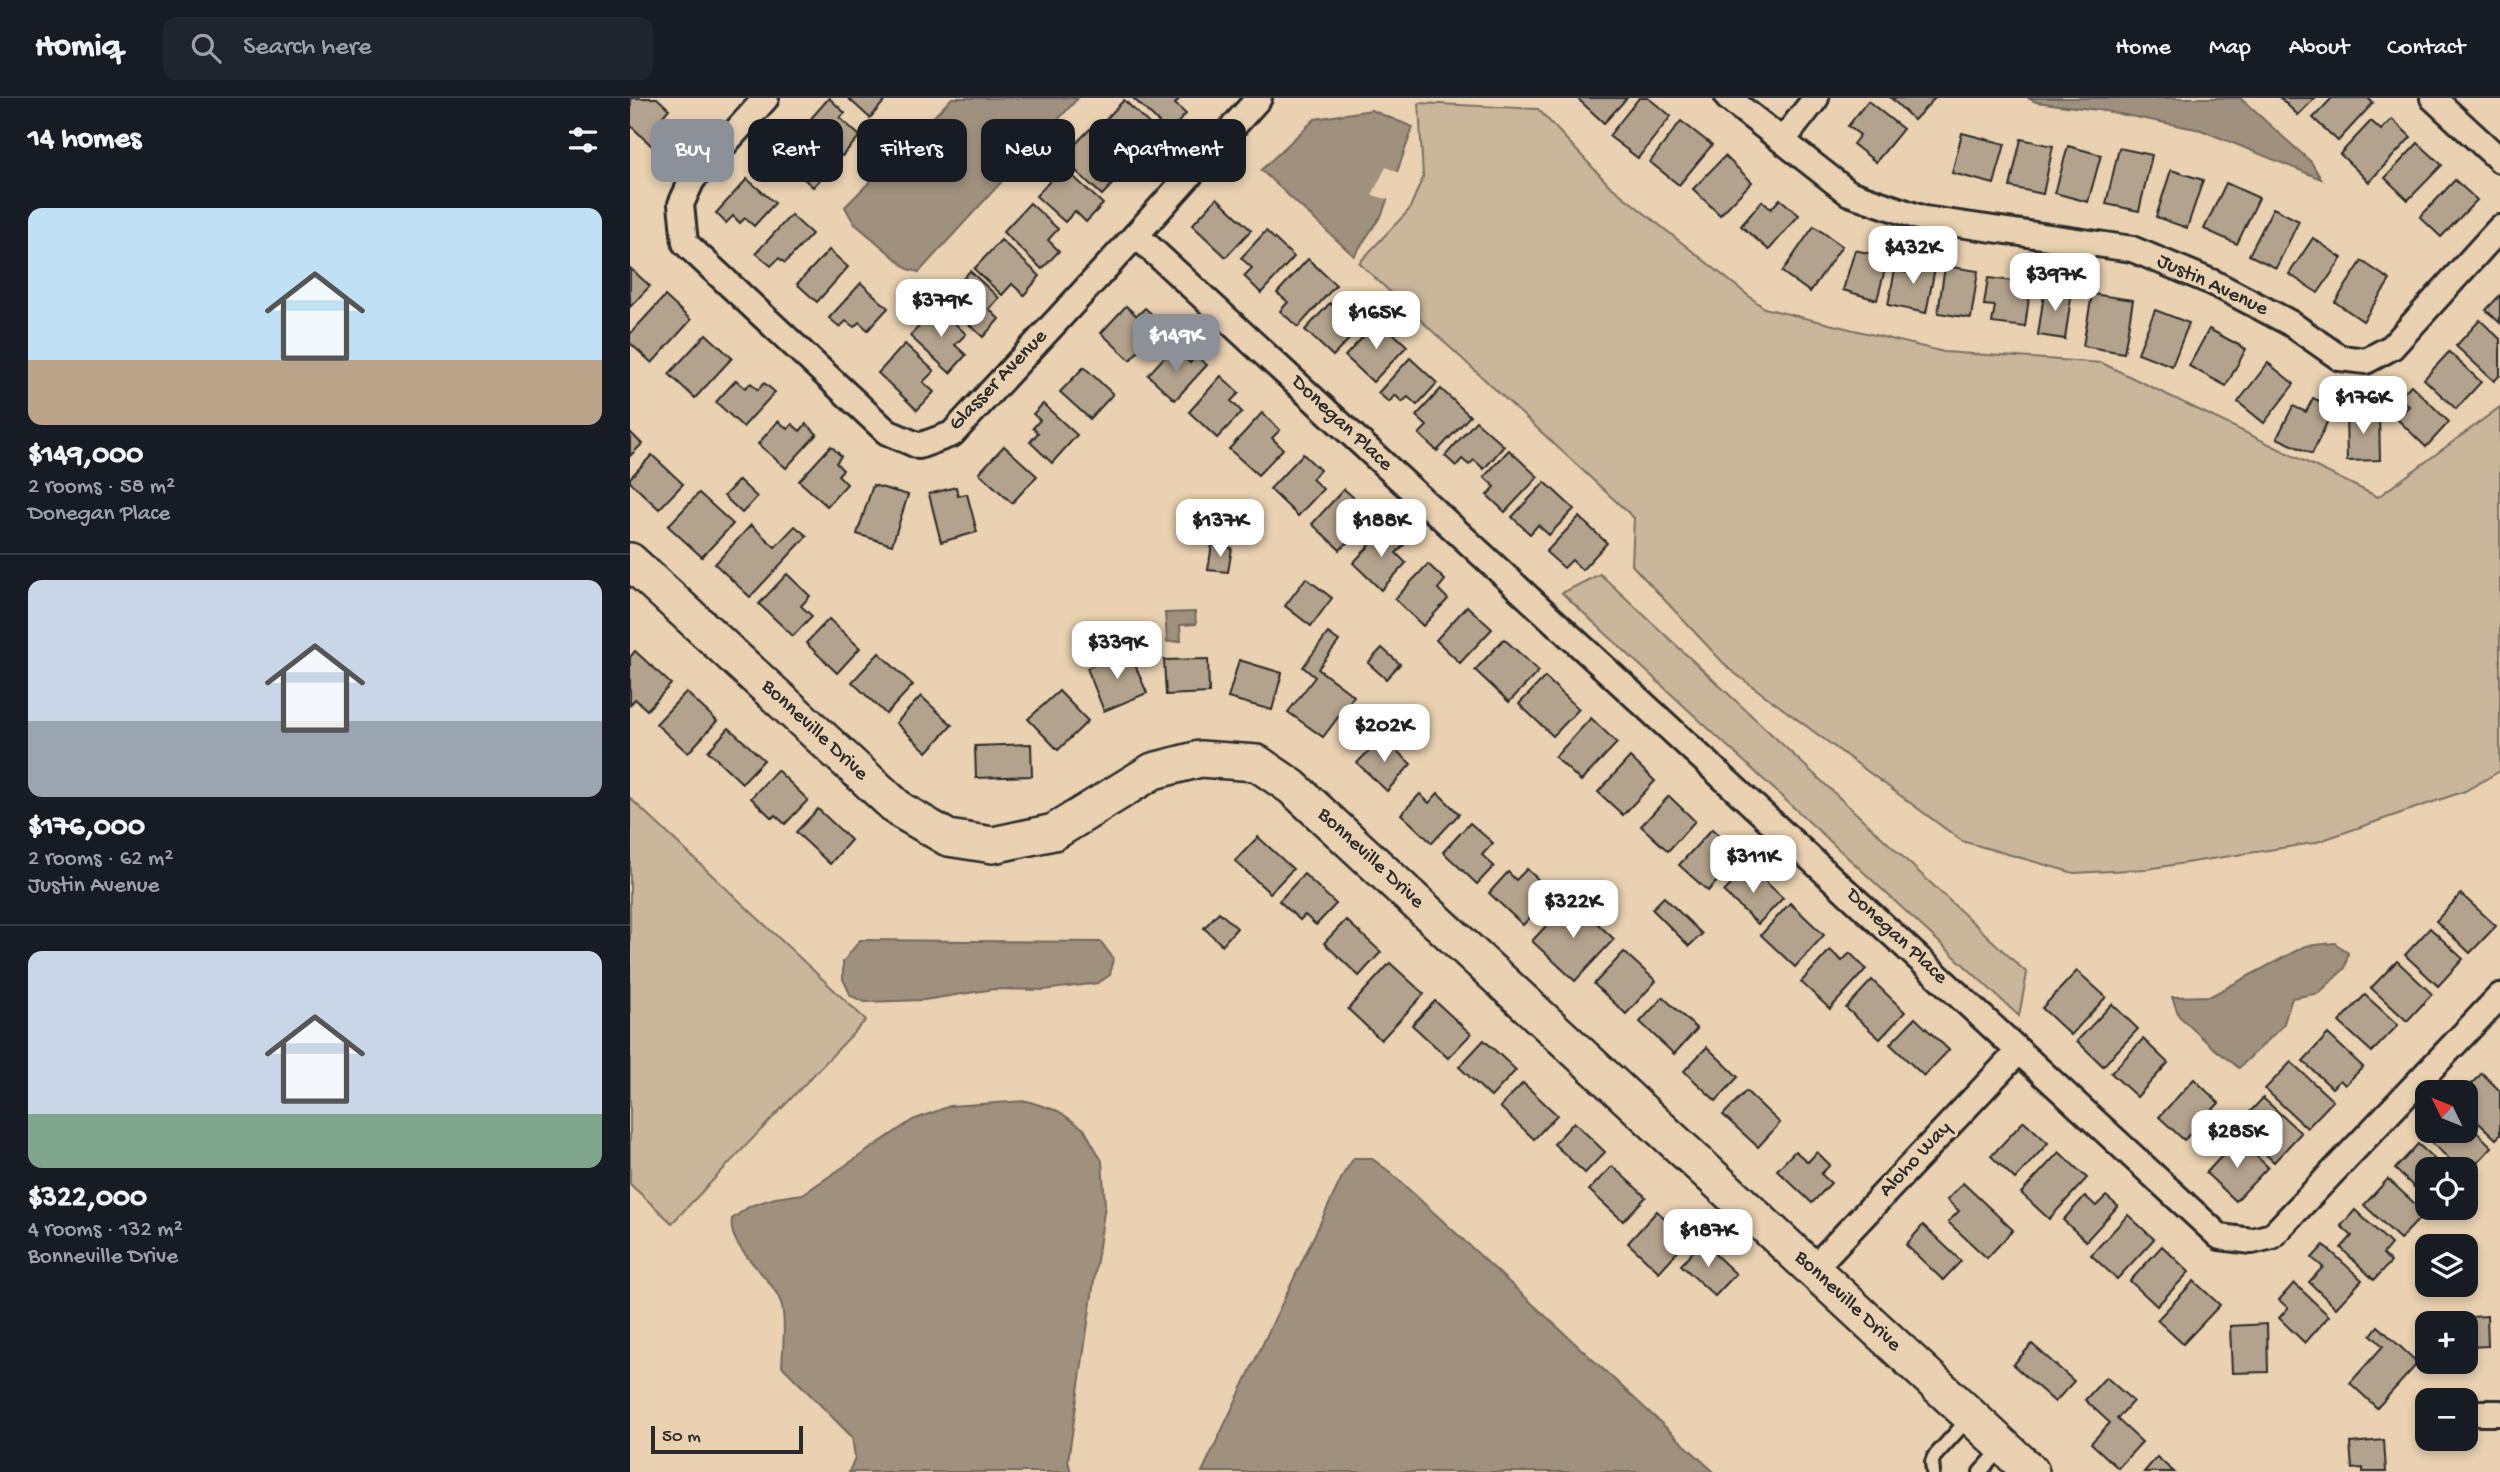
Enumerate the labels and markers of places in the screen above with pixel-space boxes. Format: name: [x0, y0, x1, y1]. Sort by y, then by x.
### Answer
pin: $432K: [1864, 226, 1962, 286]
pin: $397K: [2006, 254, 2104, 313]
pin: $379K: [892, 280, 990, 339]
pin: $165K: [1327, 292, 1425, 351]
pin: $149K: [1127, 314, 1225, 374]
pin: $176K: [2314, 376, 2412, 436]
pin: $137K: [1171, 500, 1269, 559]
pin: $188K: [1332, 500, 1430, 559]
pin: $339K: [1068, 622, 1166, 681]
pin: $202K: [1335, 704, 1433, 764]
pin: $311K: [1704, 836, 1802, 895]
pin: $322K: [1524, 880, 1622, 940]
pin: $285K: [2188, 1110, 2286, 1170]
pin: $187K: [1659, 1210, 1757, 1269]

